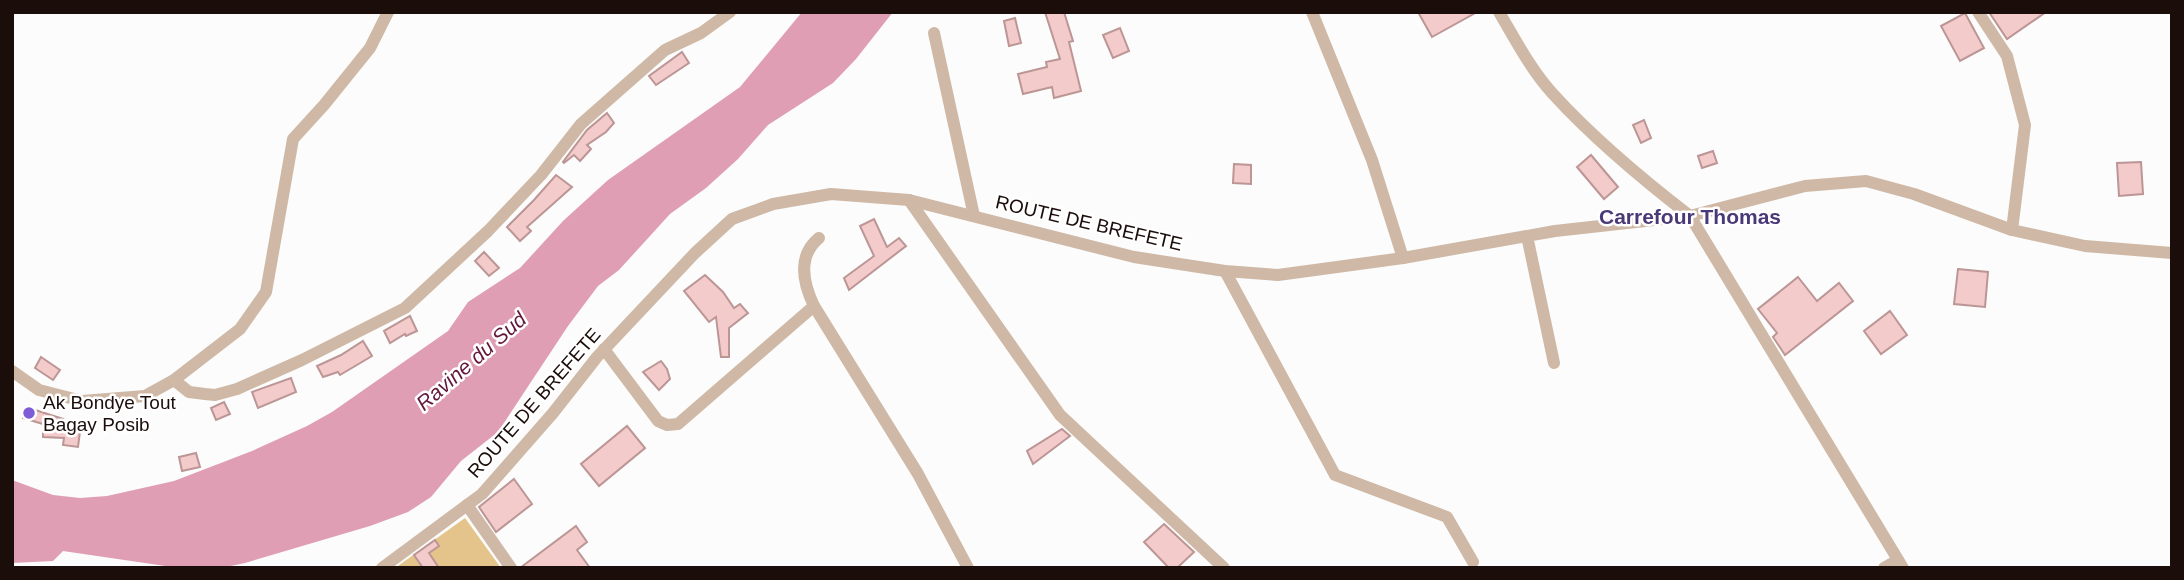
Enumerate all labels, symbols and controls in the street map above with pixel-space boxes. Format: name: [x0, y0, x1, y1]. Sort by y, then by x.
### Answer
street label: ROUTE DE BREFETE: [994, 191, 1184, 255]
district label: Carrefour Thomas: [1599, 205, 1781, 228]
water label: Ravine du Sud: [411, 306, 532, 415]
street label: ROUTE DE BREFETE: [463, 324, 605, 482]
place label: Ak Bondye Tout Bagay Posib: [43, 392, 176, 435]
marker: Ak Bondye Tout Bagay Posib: [21, 405, 37, 421]

